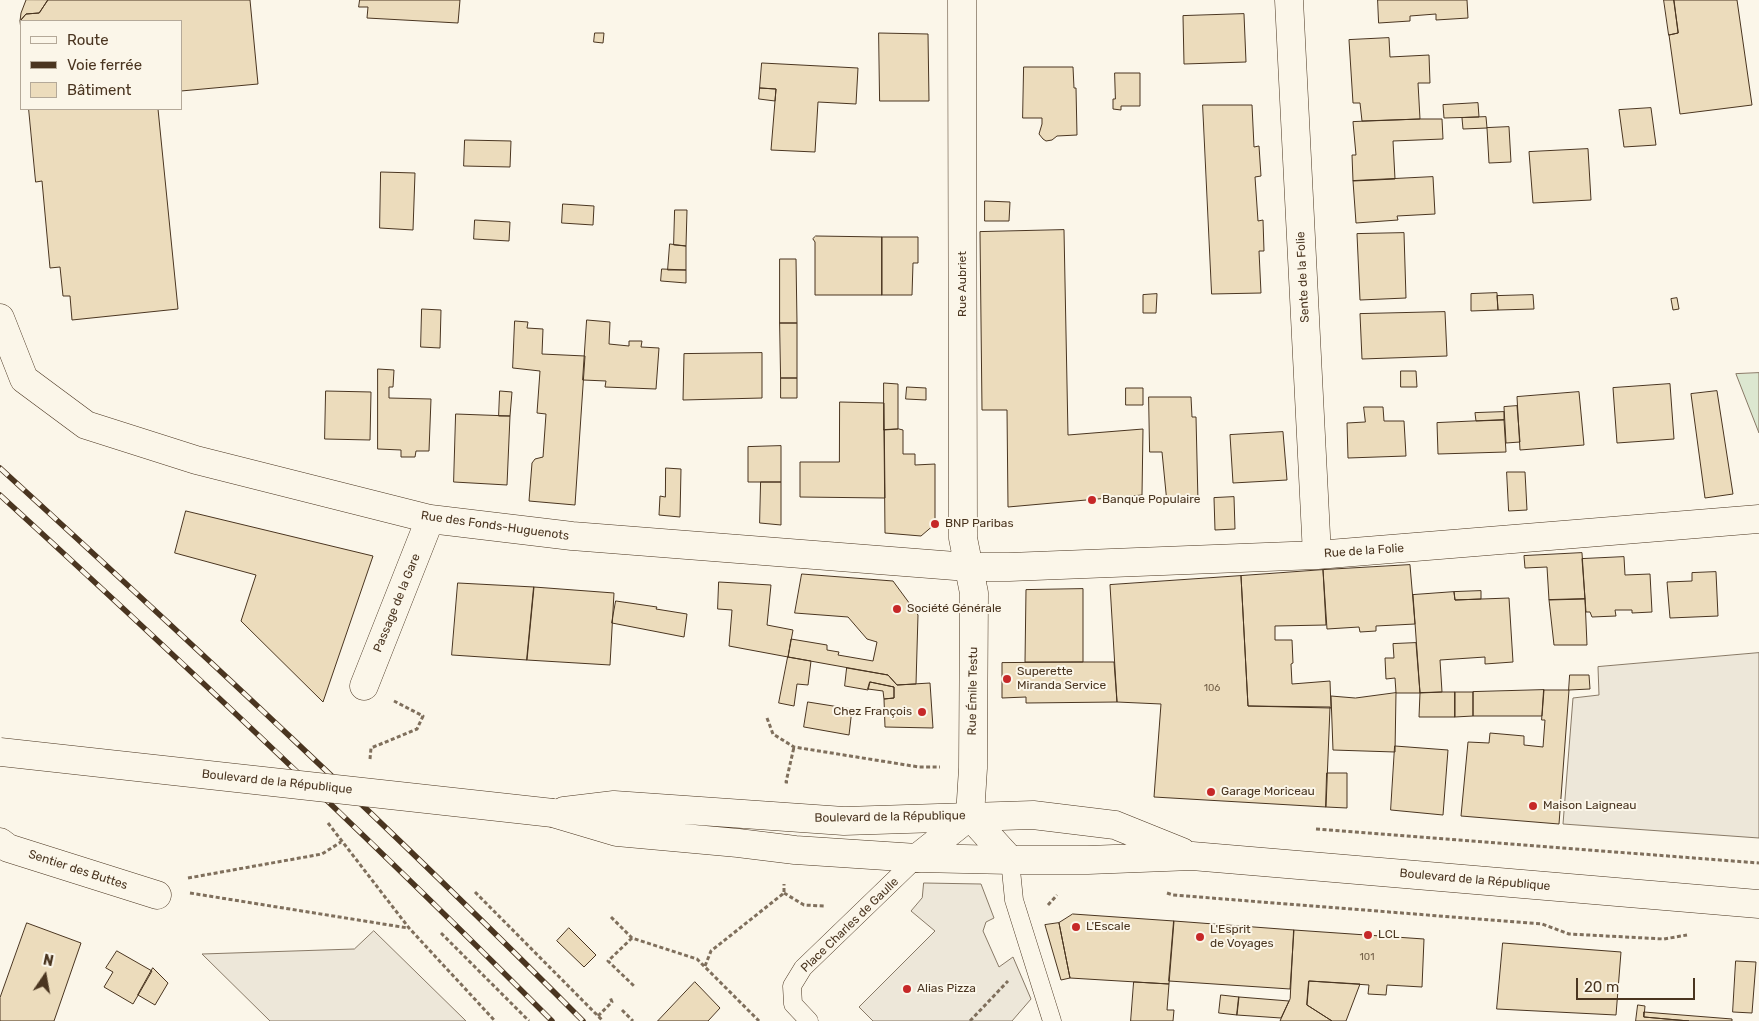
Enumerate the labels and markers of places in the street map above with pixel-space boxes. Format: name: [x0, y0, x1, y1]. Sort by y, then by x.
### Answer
place label: Banque Populaire: [1102, 493, 1200, 507]
marker: Banque Populaire: [1086, 494, 1098, 506]
place label: BNP Paribas: [945, 517, 1014, 531]
marker: BNP Paribas: [929, 518, 941, 530]
place label: Société Générale: [907, 602, 1002, 616]
marker: Société Générale: [891, 603, 903, 615]
place label: Superette Miranda Service: [1017, 665, 1106, 693]
marker: Superette Miranda Service: [1001, 673, 1013, 685]
place label: Chez François: [833, 705, 912, 719]
marker: Chez François: [916, 706, 928, 718]
place label: Garage Moriceau: [1221, 785, 1315, 799]
marker: Garage Moriceau: [1205, 786, 1217, 798]
place label: Maison Laigneau: [1543, 799, 1637, 813]
marker: Maison Laigneau: [1527, 800, 1539, 812]
place label: L'Escale: [1086, 920, 1130, 934]
marker: L'Escale: [1070, 921, 1082, 933]
place label: L'Esprit de Voyages: [1210, 923, 1274, 951]
place label: LCL: [1378, 928, 1399, 942]
marker: LCL: [1362, 929, 1374, 941]
marker: L'Esprit de Voyages: [1194, 931, 1206, 943]
place label: Alias Pizza: [917, 982, 976, 996]
marker: Alias Pizza: [901, 983, 913, 995]

